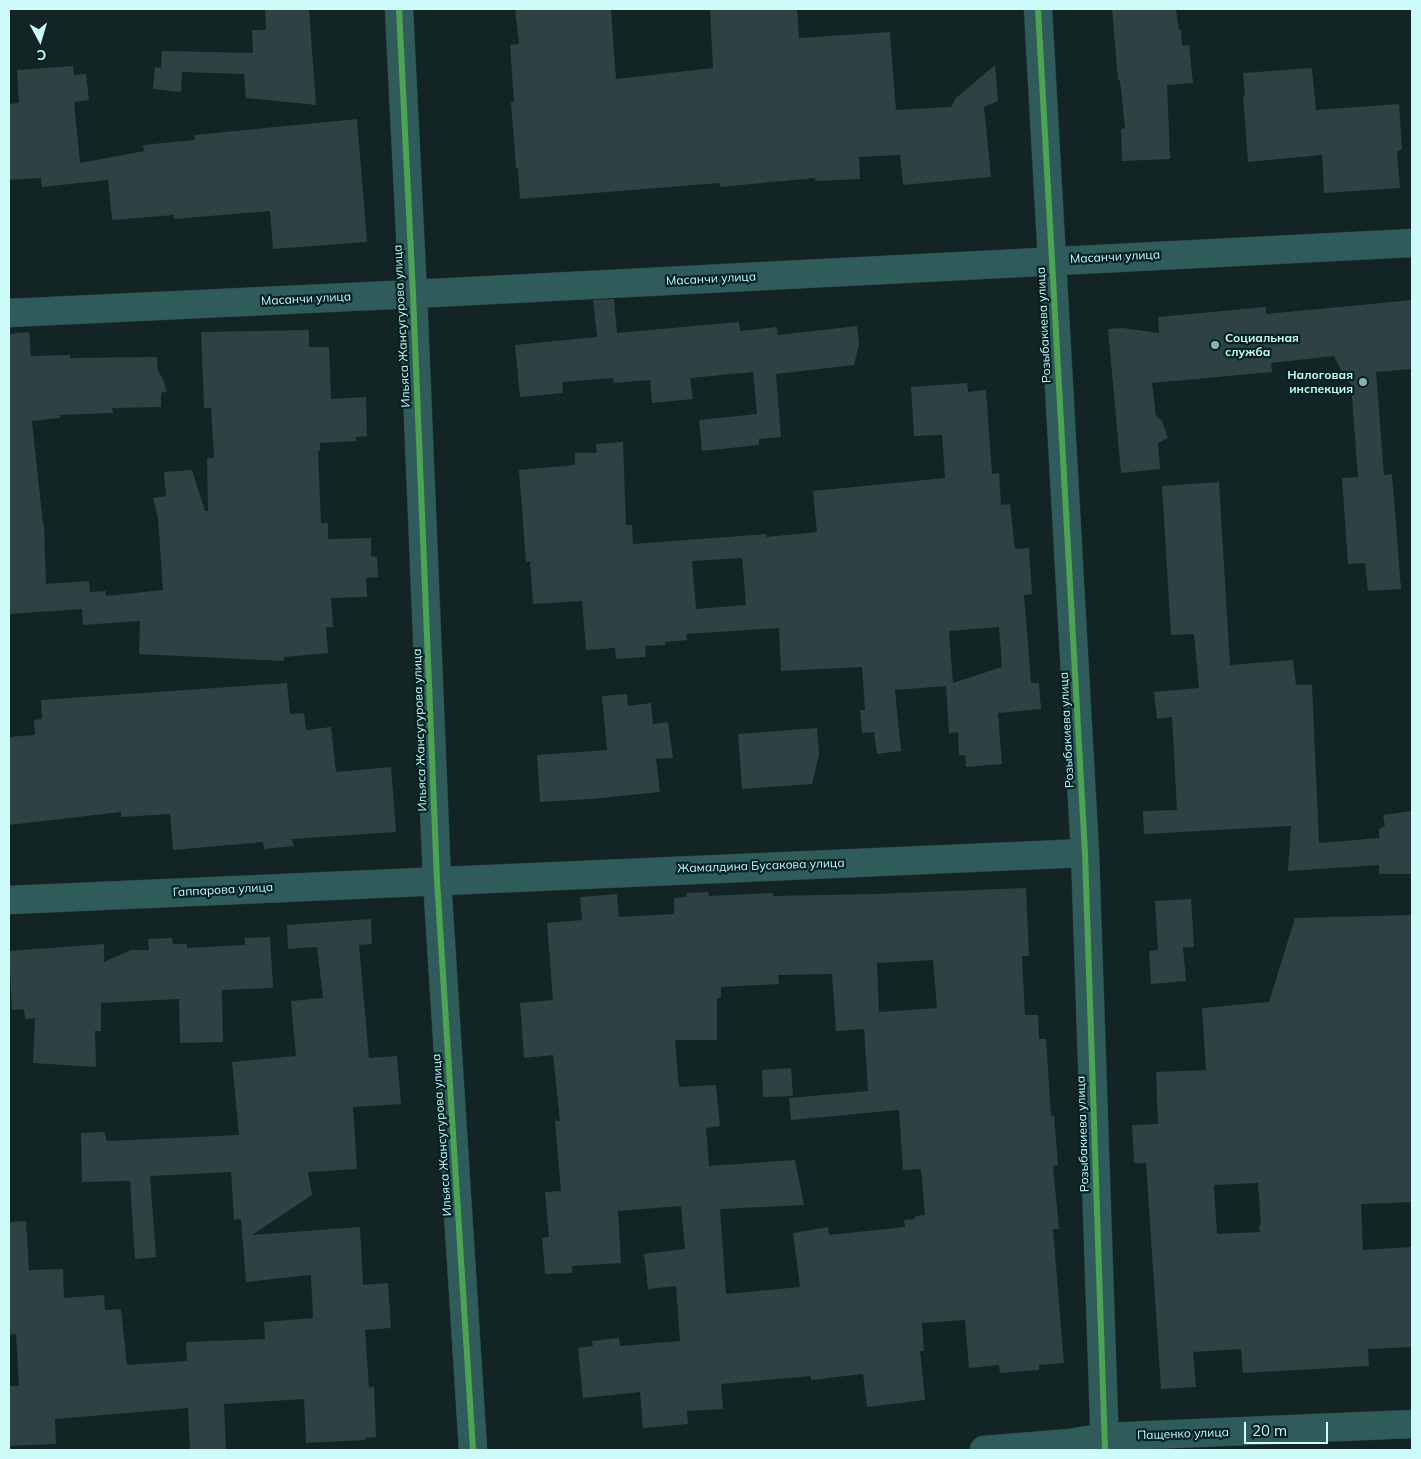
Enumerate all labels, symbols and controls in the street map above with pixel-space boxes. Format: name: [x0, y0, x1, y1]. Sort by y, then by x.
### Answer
north arrow: [15, 15, 65, 65]
text: С: [36, 45, 47, 64]
street label: Ильяса Жансугурова улица: [391, 244, 413, 408]
street label: Масанчи улица: [1070, 247, 1160, 267]
street label: Розыбакиева улица: [1034, 267, 1054, 383]
street label: Масанчи улица: [666, 269, 756, 289]
street label: Масанчи улица: [261, 289, 351, 309]
place label: Социальная служба: [1225, 331, 1299, 359]
marker: Социальная служба: [1209, 339, 1221, 351]
place label: Налоговая инспекция: [1287, 368, 1353, 396]
marker: Налоговая инспекция: [1357, 376, 1369, 388]
street label: Ильяса Жансугурова улица: [410, 648, 430, 812]
street label: Розыбакиева улица: [1057, 672, 1077, 788]
street label: Жамалдина Бусакова улица: [677, 856, 845, 876]
street label: Гаппарова улица: [173, 880, 273, 900]
street label: Ильяса Жансугурова улица: [429, 1053, 455, 1217]
street label: Розыбакиева улица: [1074, 1076, 1092, 1192]
scale bar: [1246, 1412, 1330, 1444]
text: 20 m: [1252, 1421, 1287, 1440]
street label: Пащенко улица: [1137, 1425, 1229, 1443]

